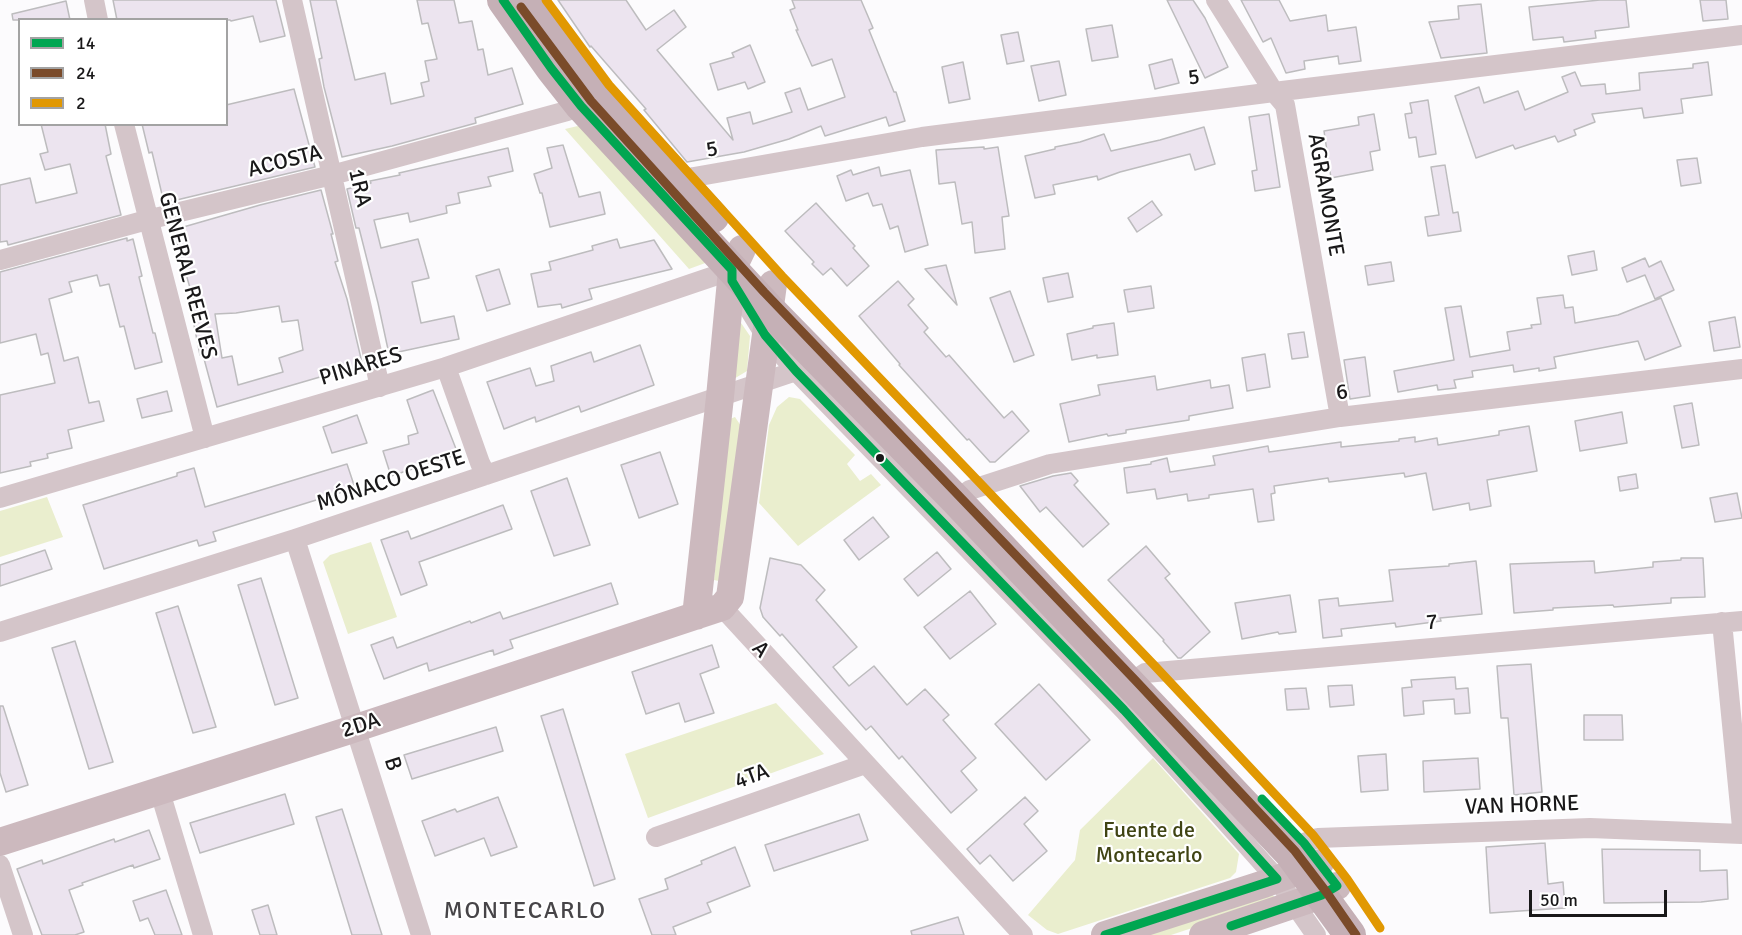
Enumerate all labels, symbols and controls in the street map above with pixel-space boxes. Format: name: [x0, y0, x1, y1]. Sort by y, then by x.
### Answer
legend: [18, 18, 228, 126]
text: 14: [76, 32, 95, 54]
text: 24: [76, 62, 95, 84]
street label: 5: [1186, 64, 1202, 92]
text: 2: [76, 92, 86, 114]
street label: AGRAMONTE: [1301, 131, 1349, 259]
street label: 5: [704, 136, 720, 164]
street label: ACOSTA: [245, 140, 325, 184]
street label: 1RA: [342, 166, 376, 210]
street label: GENERAL REEVES: [152, 189, 222, 363]
street label: PINARES: [316, 342, 406, 392]
street label: 6: [1334, 379, 1350, 407]
street label: MÓNACO OESTE: [313, 445, 469, 517]
unlabelled marker: [874, 452, 886, 464]
street label: 7: [1425, 609, 1439, 637]
street label: A: [746, 636, 774, 664]
street label: 2DA: [338, 707, 384, 745]
street label: B: [377, 754, 407, 774]
street label: 4TA: [731, 759, 773, 795]
street label: VAN HORNE: [1464, 791, 1580, 821]
park label: Fuente de Montecarlo: [1095, 818, 1203, 870]
scale bar: [1532, 878, 1670, 916]
text: 50 m: [1540, 889, 1578, 911]
district label: MONTECARLO: [444, 898, 606, 926]

